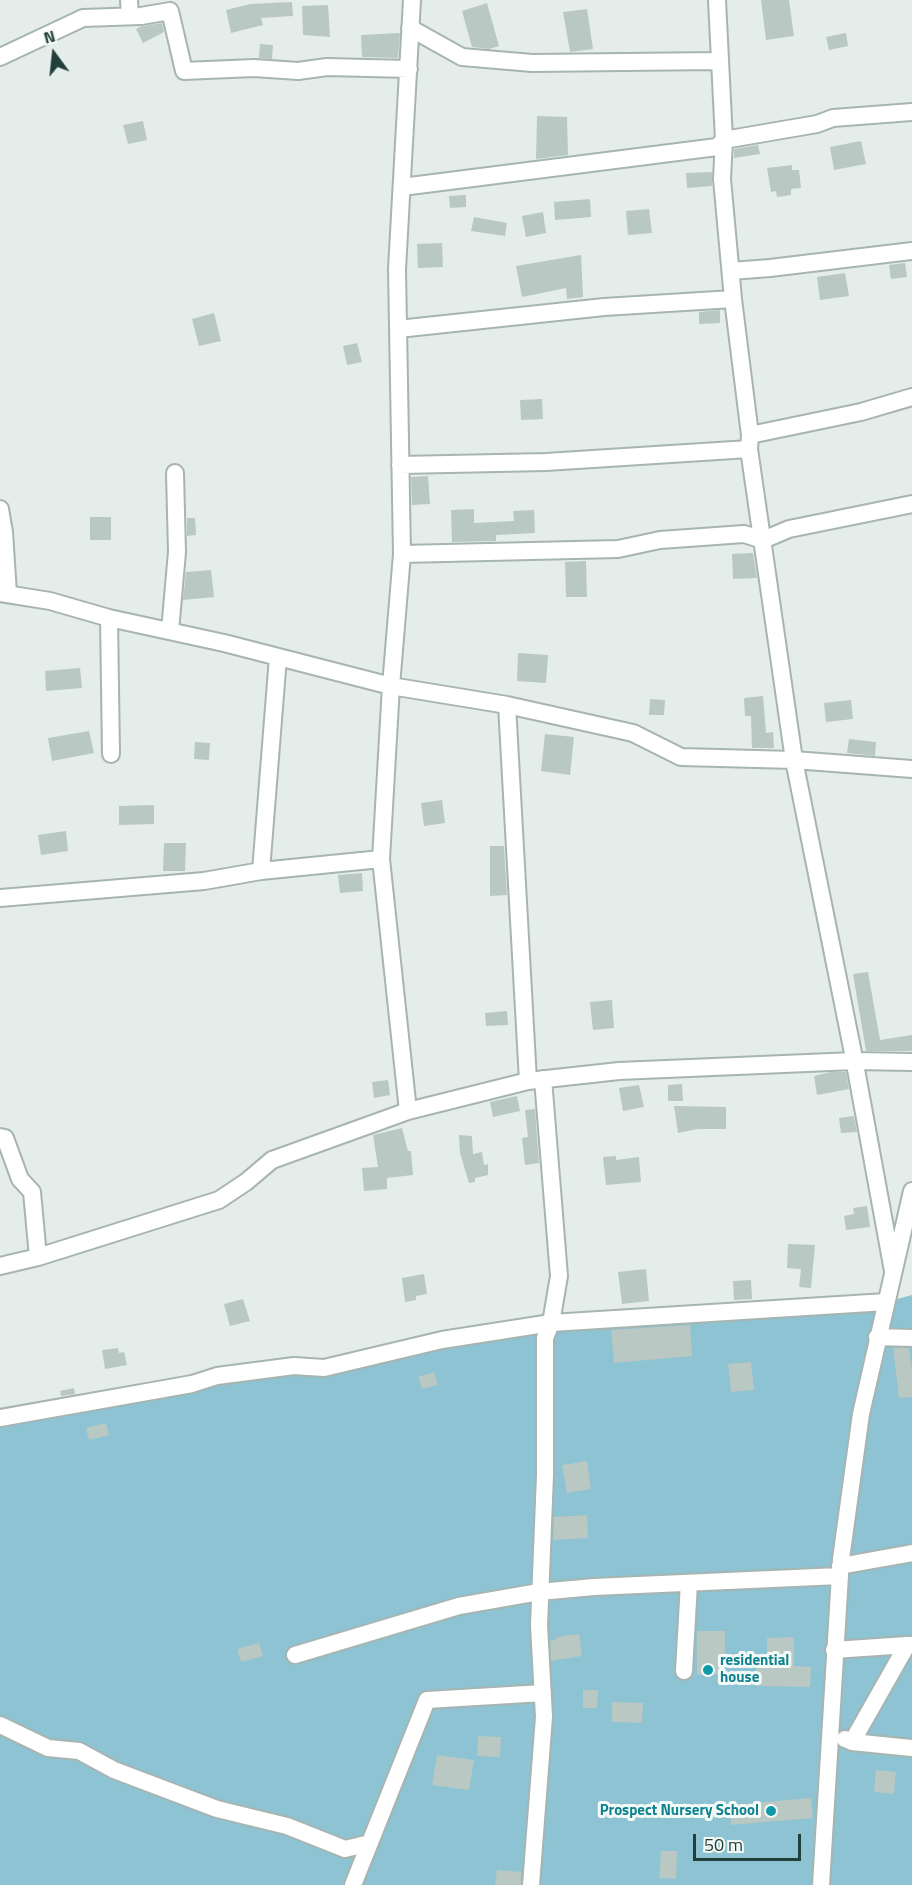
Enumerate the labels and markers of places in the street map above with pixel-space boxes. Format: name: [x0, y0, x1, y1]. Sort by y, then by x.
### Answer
place label: residential house: [720, 1652, 789, 1687]
marker: residential house: [701, 1663, 715, 1677]
place label: Prospect Nursery School: [600, 1802, 759, 1820]
marker: Prospect Nursery School: [764, 1804, 778, 1818]

